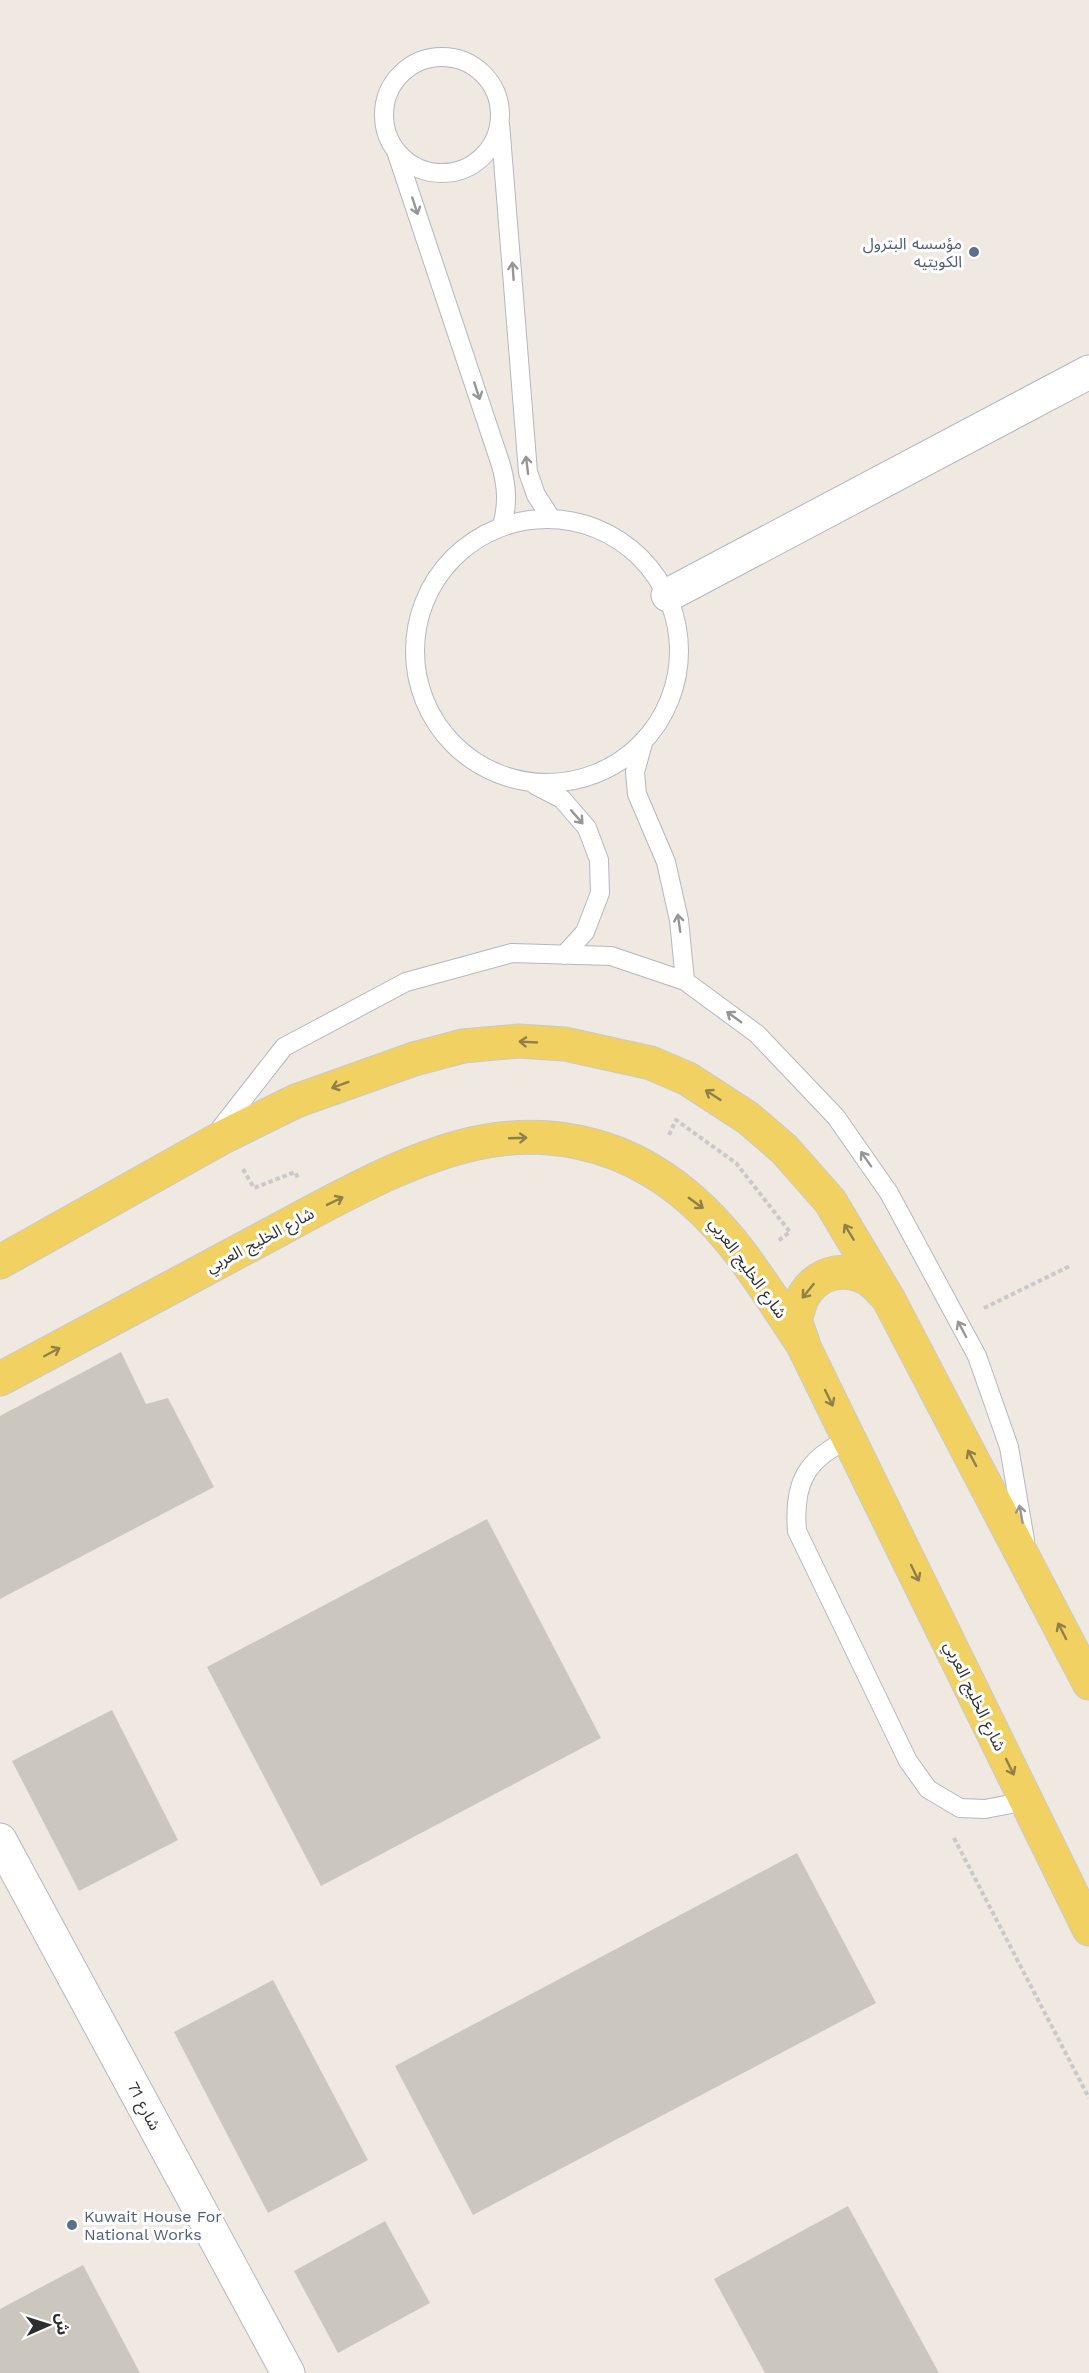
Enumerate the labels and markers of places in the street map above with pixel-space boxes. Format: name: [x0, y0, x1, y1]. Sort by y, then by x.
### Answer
place label: مؤسسه البترول الكويتيه: [863, 234, 962, 271]
marker: مؤسسه البترول الكويتيه: [967, 245, 981, 259]
place label: Kuwait House For National Works: [84, 2207, 222, 2244]
marker: Kuwait House For National Works: [65, 2218, 79, 2232]

